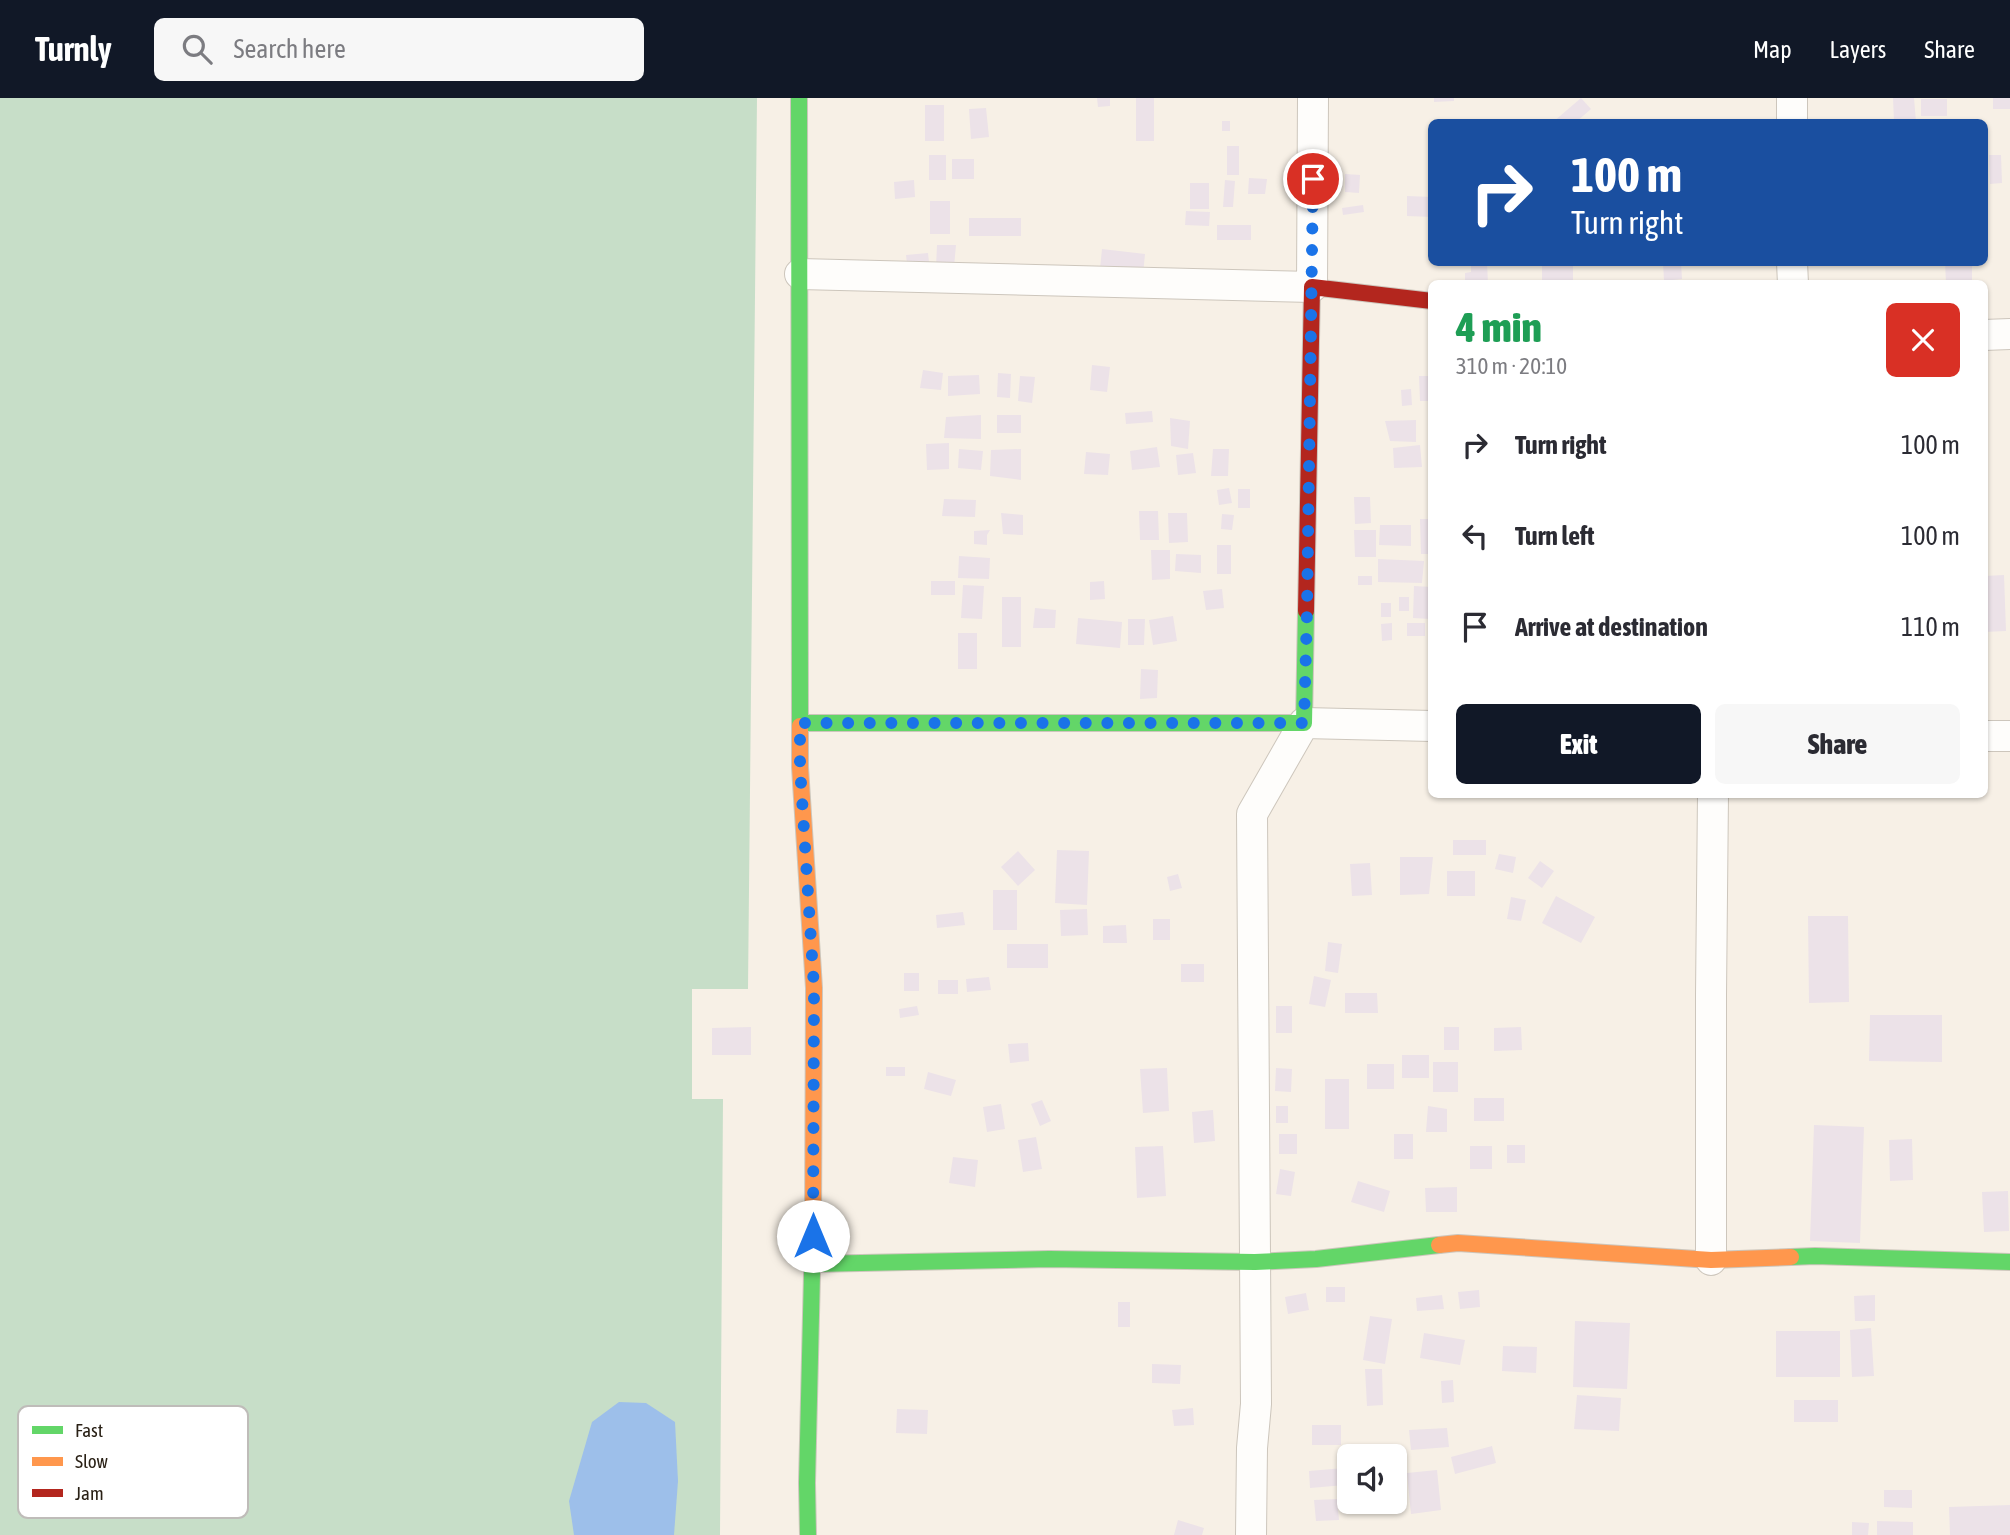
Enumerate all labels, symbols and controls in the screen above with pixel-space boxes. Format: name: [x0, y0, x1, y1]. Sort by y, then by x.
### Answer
search box: [154, 18, 644, 81]
text: Turnly: [35, 30, 112, 68]
icon: search: [178, 30, 216, 68]
text: Search here: [234, 34, 346, 64]
text: Map: [1753, 36, 1792, 63]
text: Layers: [1830, 36, 1886, 63]
text: Share: [1924, 36, 1975, 63]
text: 100 m: [1571, 146, 1682, 202]
icon: right: [1456, 147, 1547, 238]
pin: [1283, 149, 1343, 209]
icon: arrive: [1294, 160, 1332, 198]
text: Turn right: [1571, 204, 1684, 241]
text: 4 min: [1456, 303, 1542, 351]
button: close: [1886, 303, 1960, 377]
text: 310 m · 20:10: [1456, 353, 1567, 379]
icon: right: [1456, 426, 1494, 464]
text: Turn right: [1515, 430, 1606, 460]
text: 100 m: [1901, 430, 1960, 460]
icon: left: [1456, 517, 1494, 555]
text: Turn left: [1515, 521, 1595, 551]
text: 100 m: [1901, 521, 1960, 551]
icon: arrive: [1456, 608, 1494, 646]
text: Arrive at destination: [1515, 612, 1708, 642]
text: 110 m: [1901, 612, 1960, 642]
button: Exit: [1456, 704, 1701, 784]
button: Share: [1715, 704, 1960, 784]
position arrow: [776, 1199, 850, 1273]
legend: [18, 1406, 248, 1518]
text: Fast: [75, 1419, 103, 1441]
map controls: [1337, 1444, 1407, 1514]
button: sound: [1337, 1444, 1407, 1514]
text: Slow: [75, 1450, 109, 1472]
text: Jam: [75, 1482, 104, 1504]

